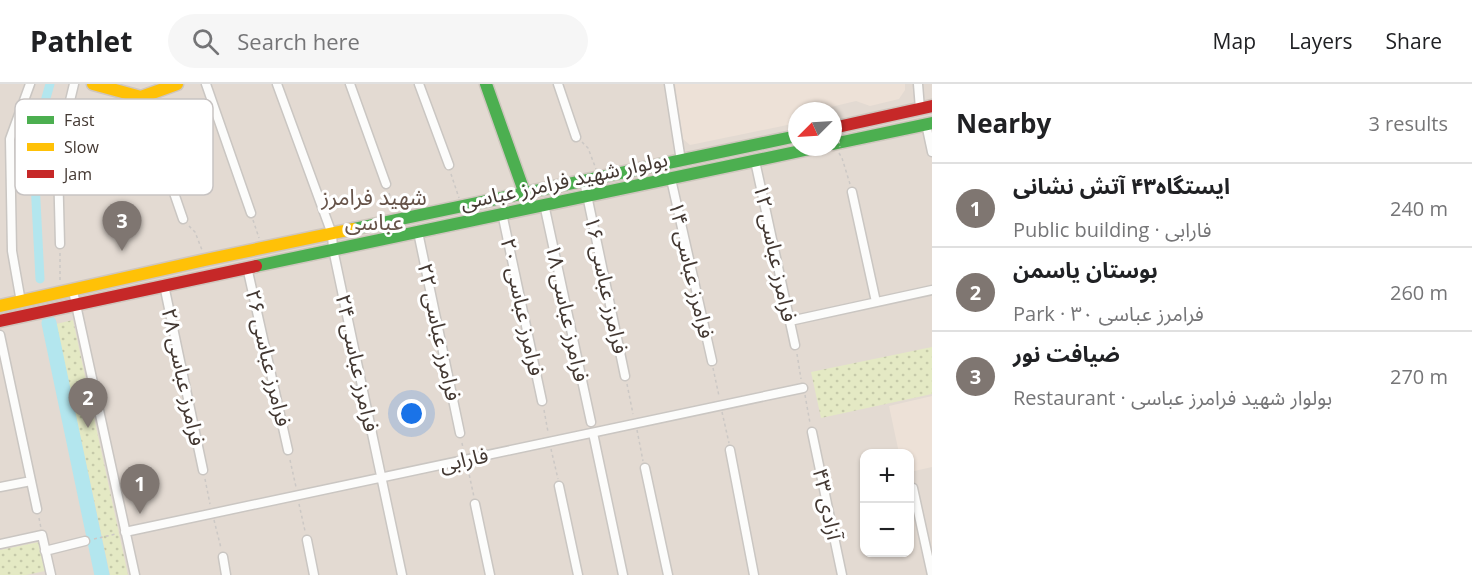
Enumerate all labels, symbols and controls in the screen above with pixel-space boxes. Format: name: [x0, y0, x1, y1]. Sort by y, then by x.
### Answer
search box: [168, 14, 588, 68]
text: Pathlet: [30, 22, 132, 60]
icon: search: [189, 25, 222, 58]
text: Search here: [237, 26, 360, 56]
text: Map: [1213, 27, 1256, 55]
text: Layers: [1289, 27, 1353, 55]
text: Share: [1386, 27, 1442, 55]
legend: [15, 99, 213, 195]
north arrow: [788, 102, 842, 156]
text: Nearby: [956, 105, 1051, 141]
text: Fast: [64, 109, 95, 131]
text: 3 results: [1368, 110, 1448, 137]
text: Slow: [64, 136, 99, 158]
street label: بولوار شهید فرامرز عباسی: [458, 144, 670, 216]
text: Jam: [62, 163, 92, 185]
text: ایستگاه۴۳ آتش نشانی: [1013, 170, 1230, 200]
district label: شهید فرامرز عباسی: [320, 181, 427, 236]
street label: فرامرز عباسی ۱۲: [748, 181, 804, 324]
text: 1: [970, 195, 981, 222]
text: 240 m: [1390, 195, 1448, 222]
street label: فرامرز عباسی ۱۴: [663, 198, 721, 341]
pin: 3: [102, 202, 142, 251]
street label: فرامرز عباسی ۱۶: [579, 213, 635, 356]
text: Public building · فارابی: [1013, 216, 1212, 243]
street label: فرامرز عباسی ۲۰: [495, 235, 551, 378]
street label: فرامرز عباسی ۱۸: [540, 241, 596, 384]
text: بوستان یاسمن: [1013, 254, 1158, 284]
street label: فرامرز عباسی ۲۲: [412, 260, 468, 403]
text: 2: [970, 279, 981, 306]
text: 260 m: [1390, 279, 1448, 306]
street label: فرامرز عباسی ۲۶: [240, 286, 298, 429]
street label: فرامرز عباسی ۲۴: [330, 291, 386, 434]
text: Park · فرامرز عباسی ۳۰: [1013, 300, 1204, 327]
street label: فرامرز عباسی ۲۸: [156, 305, 212, 448]
text: ضیافت نور: [1013, 338, 1120, 368]
text: 3: [970, 363, 981, 390]
text: 270 m: [1390, 363, 1448, 390]
pin: 2: [68, 378, 107, 428]
text: Restaurant · بولوار شهید فرامرز عباسی: [1013, 384, 1332, 411]
your location: [397, 399, 426, 428]
street label: فارابی: [437, 440, 491, 478]
map controls: [860, 449, 914, 557]
button: +: [860, 449, 914, 503]
pin: 1: [120, 464, 160, 514]
street label: ۴۳ آزادی: [807, 465, 849, 543]
button: −: [860, 503, 914, 557]

